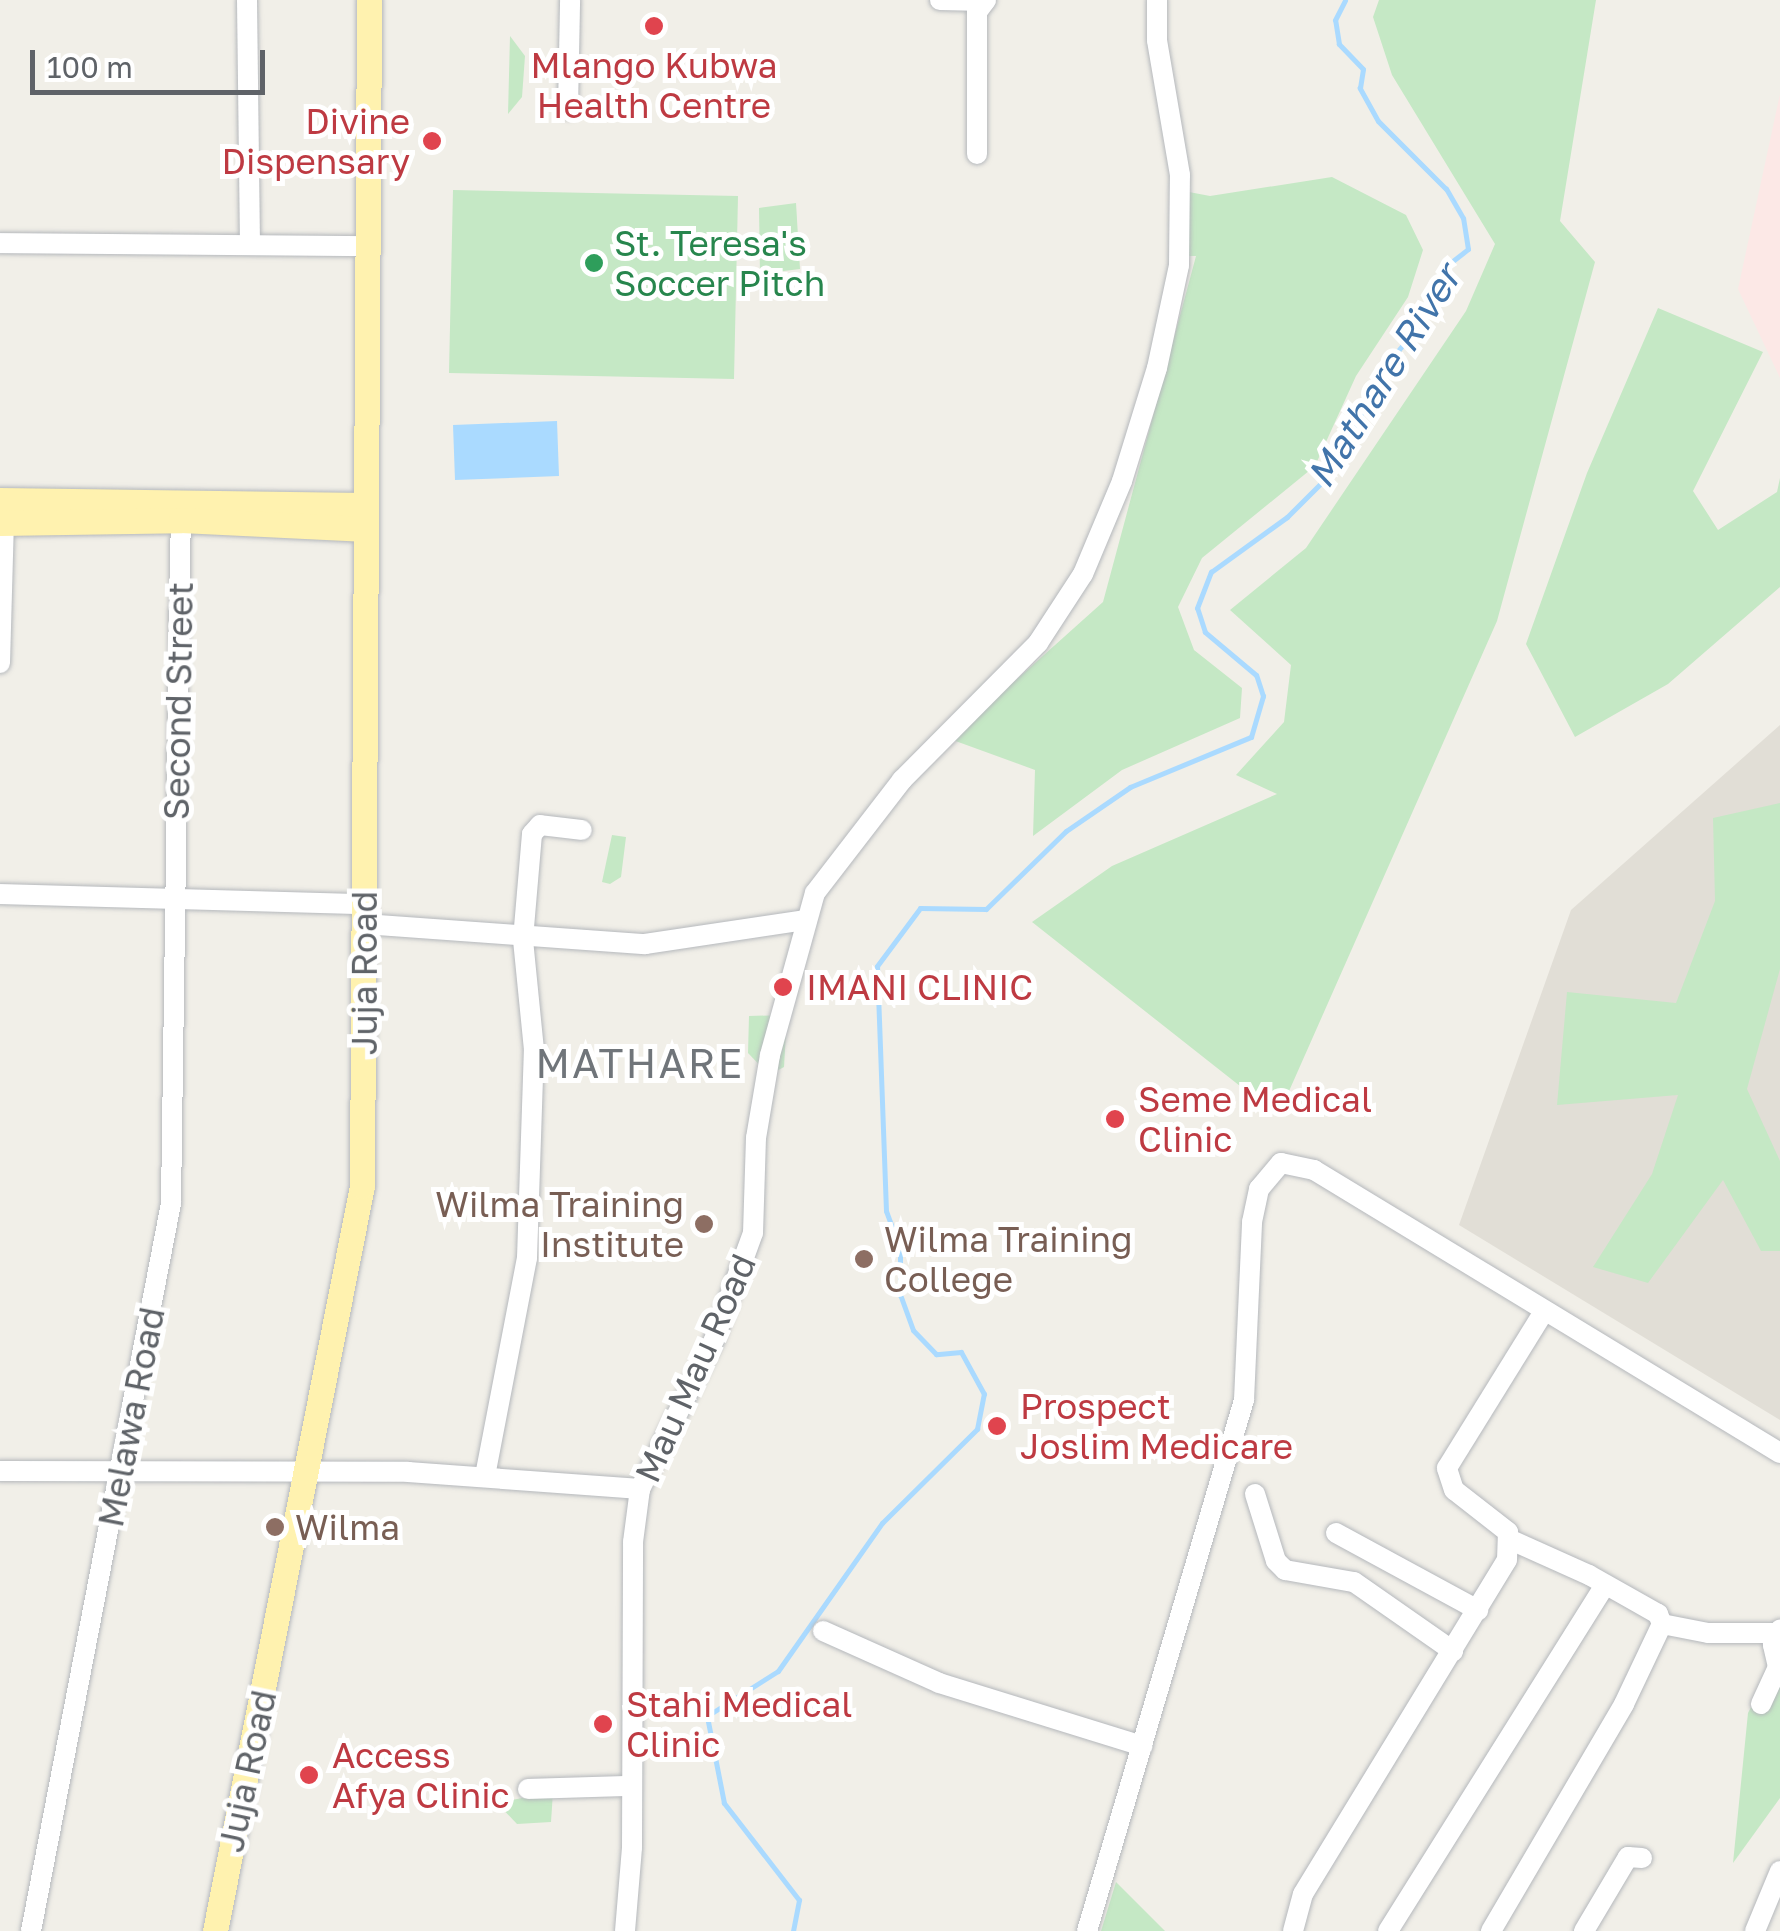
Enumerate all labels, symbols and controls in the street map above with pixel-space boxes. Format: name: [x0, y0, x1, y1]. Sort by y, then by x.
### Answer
marker: Mlango Kubwa Health Centre: [641, 13, 667, 39]
scale bar: [35, 30, 270, 92]
place label: Mlango Kubwa Health Centre: [530, 44, 778, 126]
text: 100 m: [47, 49, 133, 85]
place label: Divine Dispensary: [222, 100, 410, 182]
marker: Divine Dispensary: [419, 128, 445, 154]
place label: St. Teresa's Soccer Pitch: [614, 222, 825, 304]
marker: St. Teresa's Soccer Pitch: [583, 252, 605, 274]
water label: Mathare River: [1297, 257, 1469, 495]
street label: Second Street: [155, 582, 201, 820]
street label: Juja Road: [343, 891, 385, 1055]
place label: IMANI CLINIC: [806, 966, 1033, 1008]
marker: IMANI CLINIC: [770, 974, 796, 1000]
district label: MATHARE: [535, 1039, 745, 1087]
place label: Seme Medical Clinic: [1138, 1078, 1372, 1160]
marker: Seme Medical Clinic: [1102, 1106, 1128, 1132]
place label: Wilma Training Institute: [435, 1183, 684, 1265]
marker: Wilma Training Institute: [693, 1213, 715, 1235]
place label: Wilma Training College: [884, 1218, 1133, 1300]
street label: Mau Mau Road: [626, 1247, 764, 1489]
marker: Wilma Training College: [853, 1248, 875, 1270]
street label: Melawa Road: [89, 1304, 173, 1530]
place label: Prospect Joslim Medicare: [1020, 1385, 1293, 1467]
marker: Prospect Joslim Medicare: [984, 1413, 1010, 1439]
place label: Wilma: [295, 1506, 400, 1548]
marker: Wilma: [264, 1516, 286, 1538]
place label: Stahi Medical Clinic: [626, 1683, 852, 1765]
street label: Juja Road: [209, 1686, 285, 1856]
marker: Stahi Medical Clinic: [590, 1711, 616, 1737]
place label: Access Afya Clinic: [332, 1734, 510, 1816]
marker: Access Afya Clinic: [296, 1762, 322, 1788]

